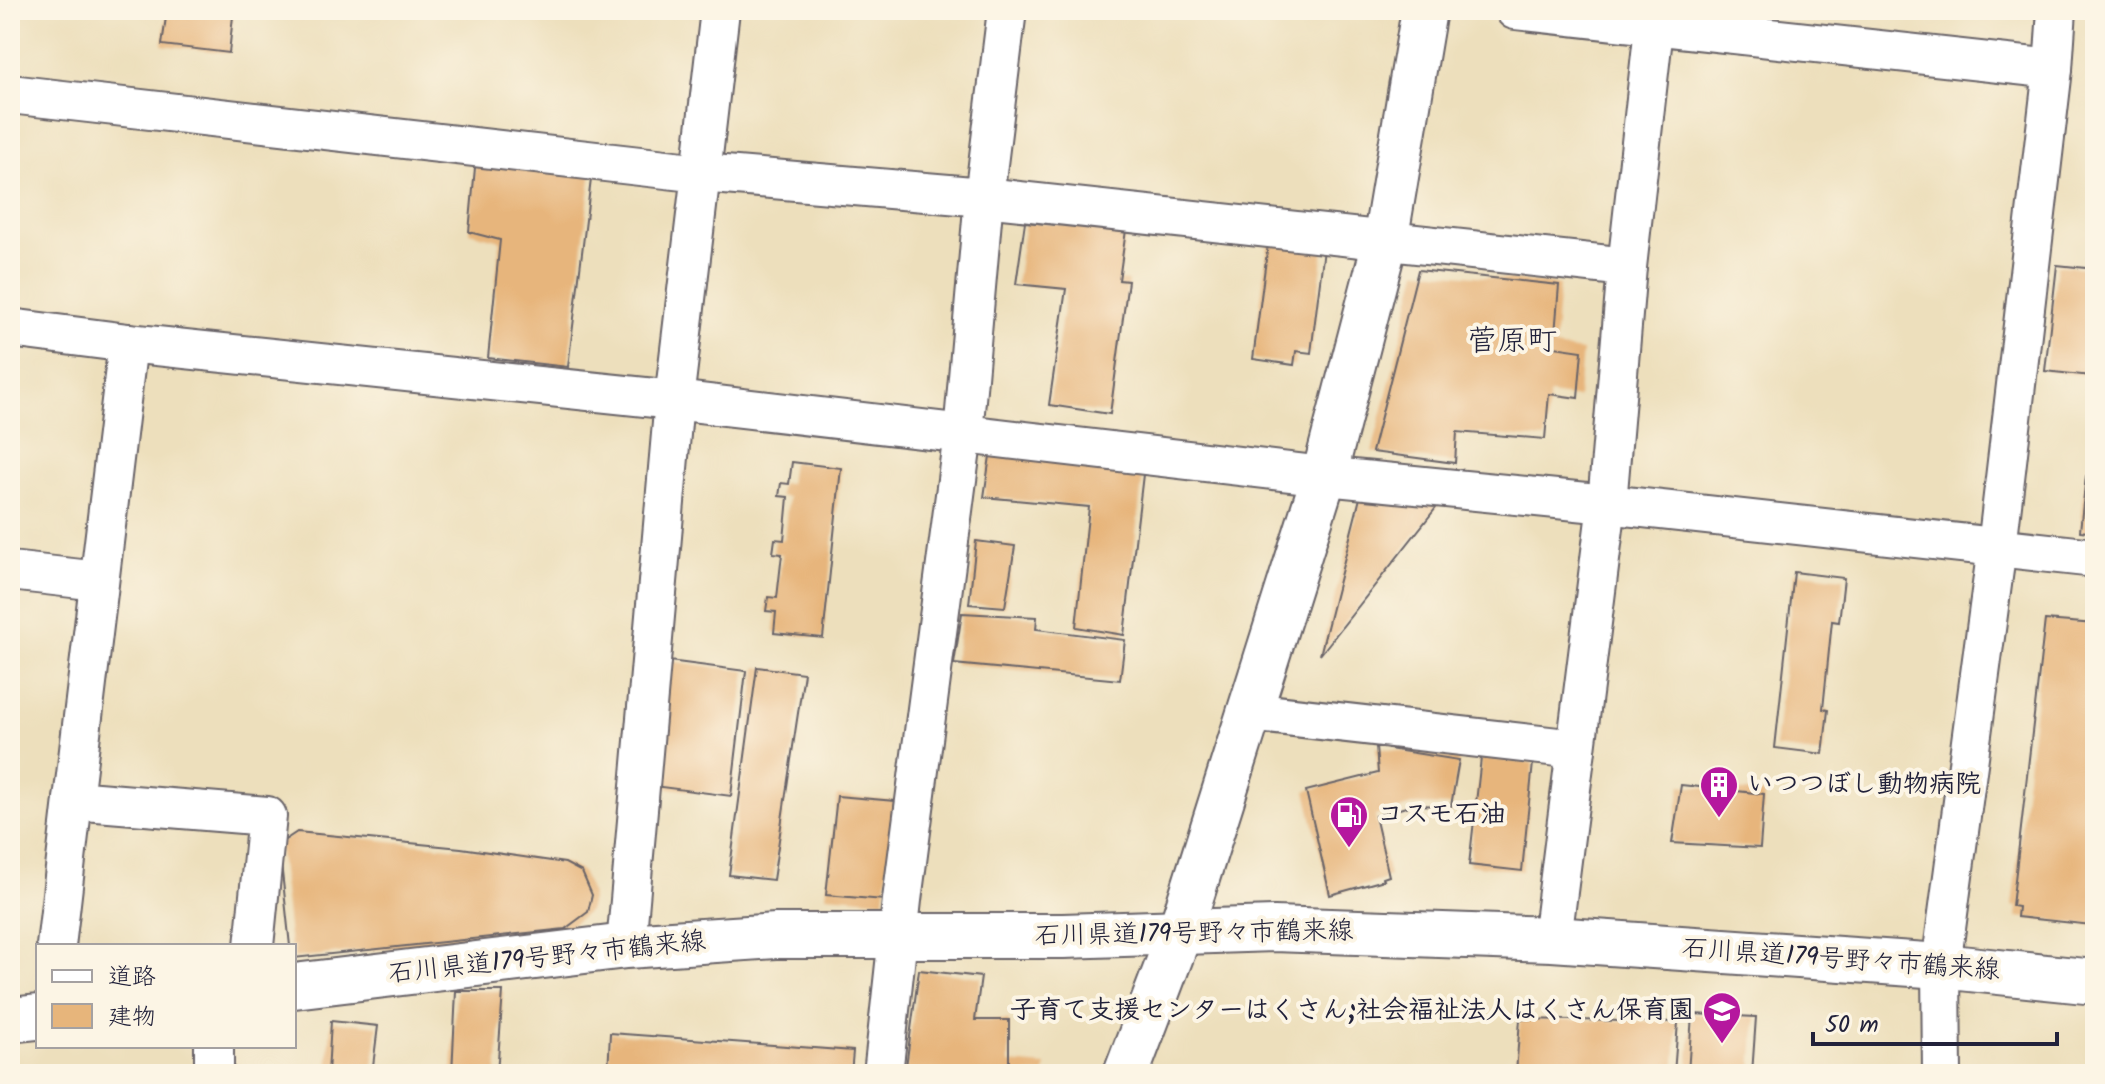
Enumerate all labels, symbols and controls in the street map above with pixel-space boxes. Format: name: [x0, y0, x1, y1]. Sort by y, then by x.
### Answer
district label: 菅原町: [1467, 318, 1557, 366]
building icon: いつつぼし動物病院: [1698, 764, 1740, 819]
place label: いつつぼし動物病院: [1747, 764, 1981, 806]
fuel station icon: コスモ石油: [1328, 794, 1370, 849]
place label: コスモ石油: [1377, 794, 1506, 836]
street label: 石川県道179号野々市鶴来線: [1034, 910, 1354, 958]
street label: 石川県道179号野々市鶴来線: [386, 920, 708, 996]
street label: 石川県道179号野々市鶴来線: [1681, 928, 2001, 992]
legend: [36, 944, 296, 1048]
text: 道路: [108, 958, 156, 997]
place label: 子育て支援センターはくさん;社会福祉法人はくさん保育園: [1010, 990, 1694, 1032]
school or university icon: 子育て支援センターはくさん;社会福祉法人はくさん保育園: [1701, 990, 1743, 1045]
scale bar: [1813, 996, 2057, 1046]
text: 建物: [108, 998, 156, 1037]
text: 50 m: [1825, 1006, 1879, 1045]

